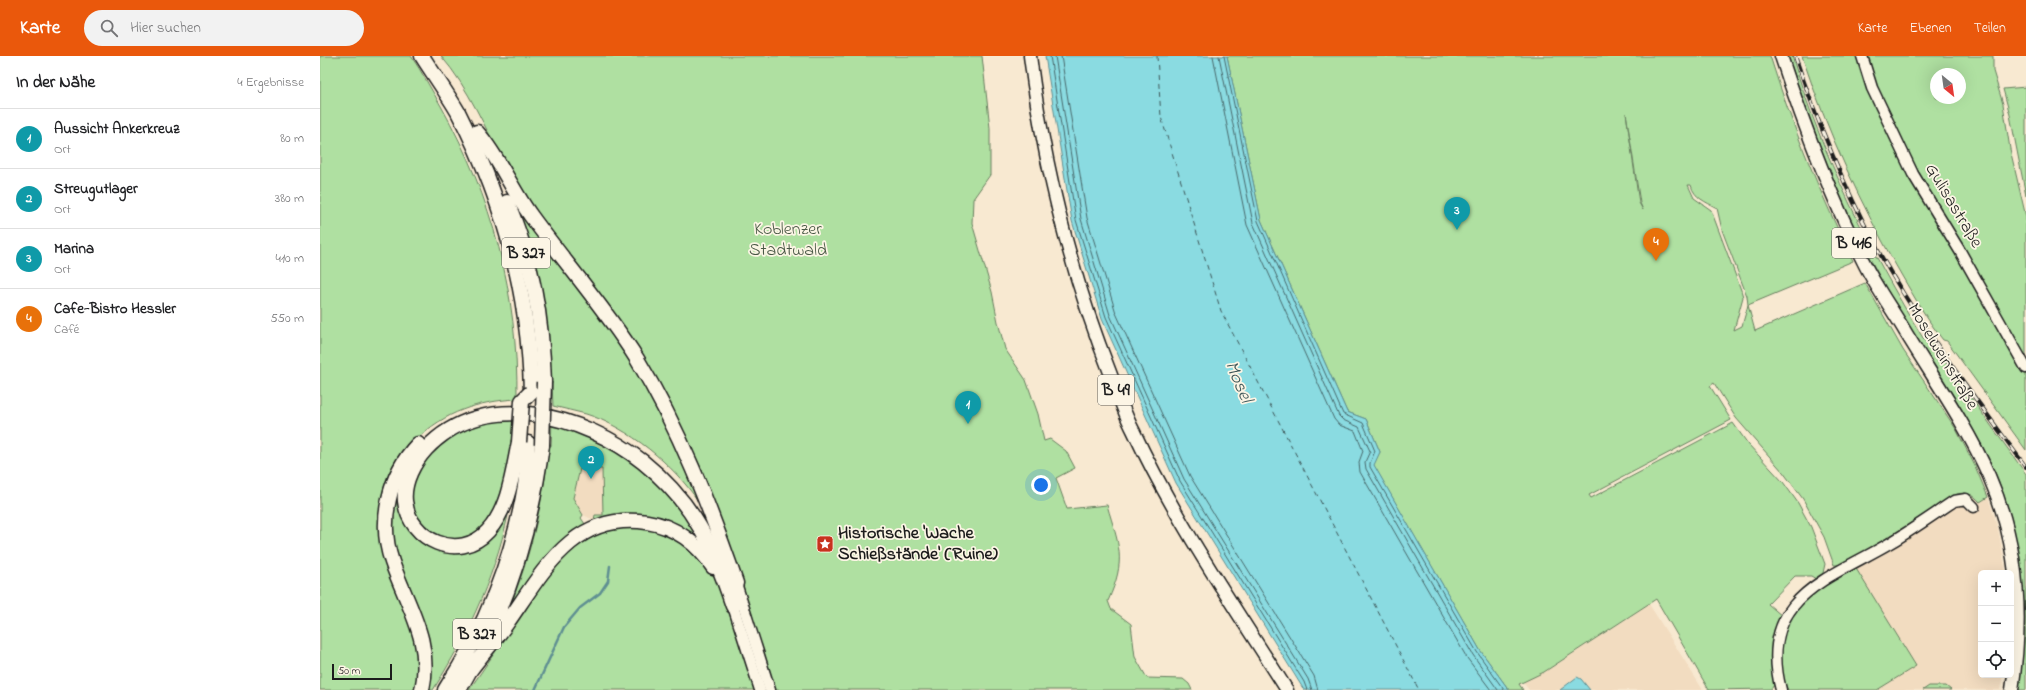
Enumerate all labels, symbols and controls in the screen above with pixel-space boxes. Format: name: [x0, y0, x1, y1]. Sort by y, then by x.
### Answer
search box: [84, 10, 364, 46]
text: Karte: [20, 15, 60, 42]
icon: search: [98, 17, 120, 39]
text: Hier suchen: [130, 17, 201, 39]
text: Karte: [1858, 18, 1887, 39]
text: Ebenen: [1909, 18, 1952, 39]
text: Teilen: [1974, 18, 2006, 39]
north arrow: [1930, 68, 1966, 104]
text: In der Nähe: [16, 70, 95, 95]
text: 4 Ergebnisse: [237, 73, 304, 92]
text: Aussicht Ankerkreuz: [54, 118, 180, 140]
text: 1: [27, 129, 31, 148]
text: 80 m: [280, 129, 304, 148]
text: Ort: [54, 140, 71, 159]
street label: Gulisastraße: [1917, 159, 1989, 254]
text: Streugutlager: [54, 178, 138, 200]
text: 2: [26, 189, 32, 208]
text: 380 m: [275, 189, 304, 208]
pin: 3: [1444, 197, 1470, 230]
text: Ort: [54, 200, 71, 219]
park label: Koblenzer Stadtwald: [749, 217, 827, 264]
pin: 4: [1643, 228, 1669, 261]
road number: B 416: [1832, 228, 1876, 258]
text: Marina: [54, 238, 94, 260]
road number: B 327: [502, 238, 550, 268]
text: 3: [26, 249, 32, 268]
text: 410 m: [276, 249, 304, 268]
text: Ort: [54, 260, 71, 279]
text: Cafe-Bistro Hessler: [54, 298, 176, 320]
street label: Moselweinstraße: [1900, 299, 1985, 416]
text: 4: [26, 309, 32, 328]
text: 550 m: [270, 309, 304, 328]
text: Café: [54, 320, 79, 339]
water label: Mosel: [1217, 357, 1260, 410]
road number: B 49: [1098, 375, 1134, 405]
pin: 1: [955, 391, 981, 424]
pin: 2: [578, 446, 604, 479]
your location: [1031, 475, 1051, 495]
place label: Historische 'Wache Schießstände' (Ruine): [838, 521, 999, 568]
place icon: Historische 'Wache Schießstände' (Ruine): [815, 534, 835, 554]
map controls: [1978, 570, 2014, 678]
button: +: [1978, 570, 2014, 606]
button: −: [1978, 606, 2014, 642]
road number: B 327: [453, 619, 501, 649]
button: locate: [1978, 642, 2014, 678]
scale bar: [332, 662, 392, 681]
text: 50 m: [338, 663, 360, 679]

